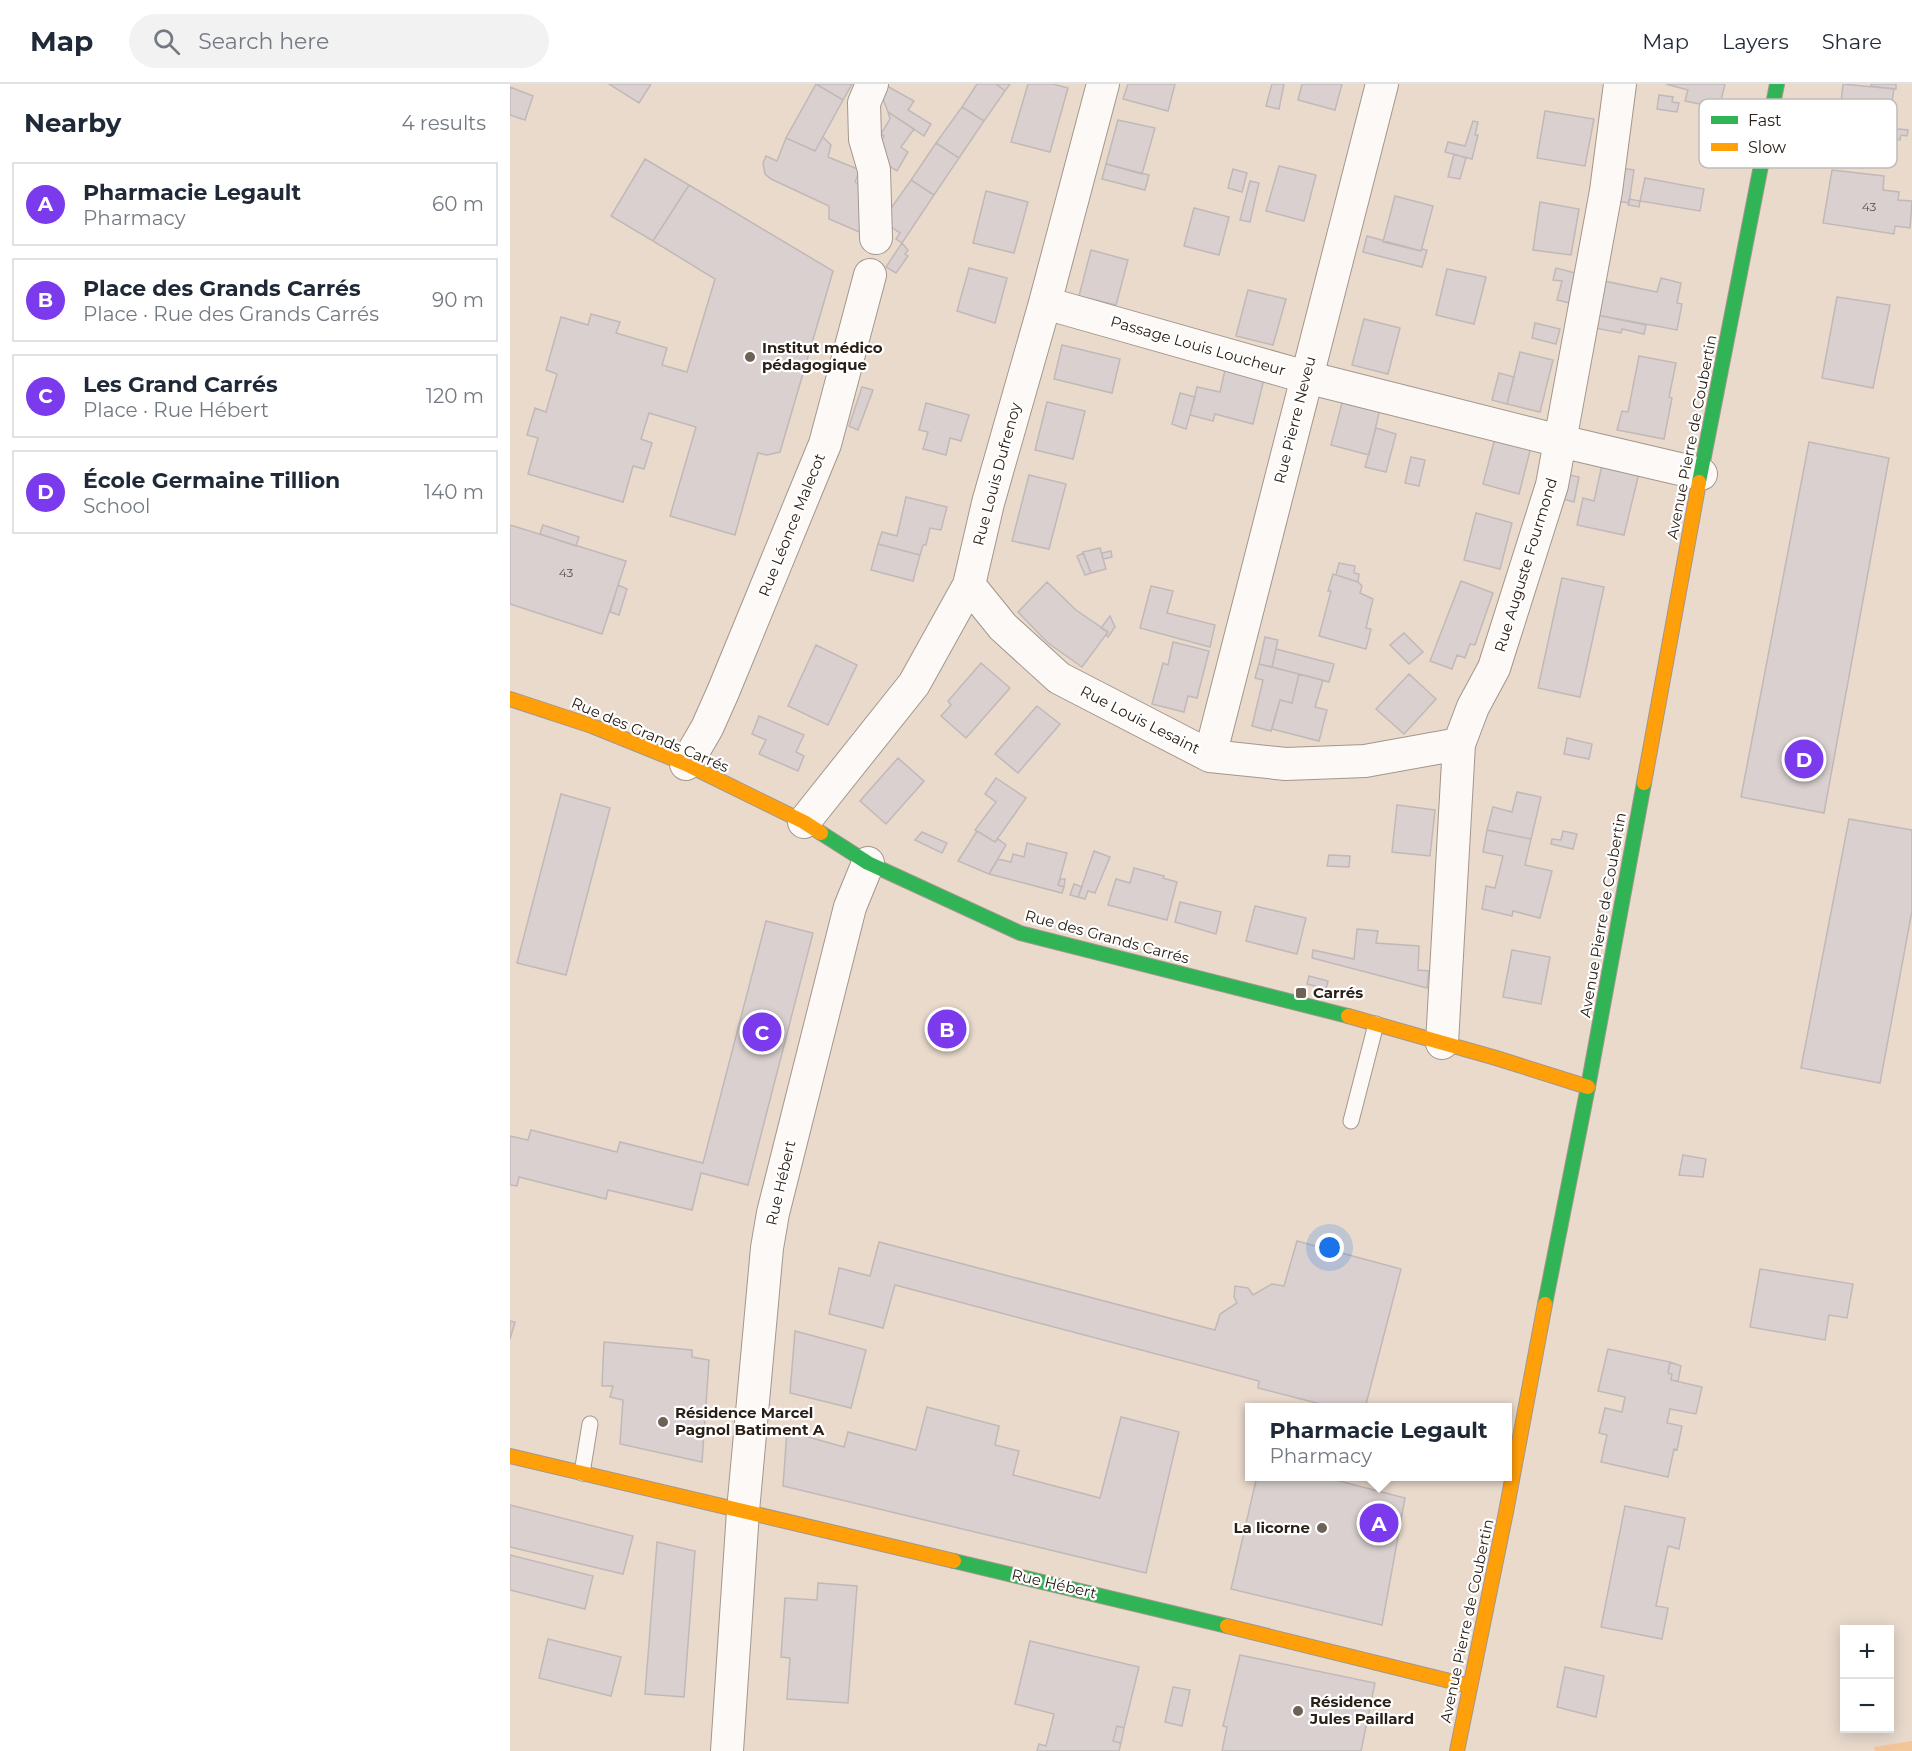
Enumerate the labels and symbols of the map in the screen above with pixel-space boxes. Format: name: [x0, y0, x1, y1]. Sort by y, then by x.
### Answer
legend: [1699, 99, 1897, 168]
text: Fast: [1748, 111, 1782, 130]
text: Slow: [1748, 138, 1786, 157]
house number: 43: [1862, 199, 1876, 214]
street label: Passage Louis Loucheur: [1108, 311, 1288, 380]
street label: Avenue Pierre de Coubertin: [1662, 333, 1721, 541]
place label: Institut médico pédagogique: [762, 338, 883, 374]
marker: Institut médico pédagogique: [743, 350, 757, 364]
street label: Rue Pierre Neveu: [1269, 354, 1320, 486]
street label: Rue Louis Dufrenoy: [968, 399, 1025, 547]
street label: Rue Léonce Malecot: [754, 450, 829, 599]
street label: Rue Auguste Fourmond: [1490, 475, 1561, 654]
house number: 43: [559, 565, 573, 580]
street label: Rue Louis Lesaint: [1077, 681, 1203, 758]
street label: Rue des Grands Carrés: [569, 693, 732, 776]
pin: D: [1784, 736, 1824, 782]
street label: Avenue Pierre de Coubertin: [1575, 811, 1630, 1019]
street label: Rue des Grands Carrés: [1023, 905, 1191, 968]
place label: Carrés: [1313, 983, 1363, 1002]
marker: Carrés: [1294, 986, 1308, 1000]
pin: B: [928, 1006, 966, 1052]
pin: C: [742, 1010, 782, 1054]
street label: Rue Hébert: [762, 1138, 800, 1227]
your location: [1315, 1233, 1344, 1262]
place label: Résidence Marcel Pagnol Batiment A: [675, 1403, 825, 1439]
marker: Résidence Marcel Pagnol Batiment A: [656, 1415, 670, 1429]
pin: A: [1360, 1500, 1398, 1546]
street label: Avenue Pierre de Coubertin: [1436, 1517, 1497, 1724]
place label: La licorne: [1233, 1518, 1310, 1537]
marker: La licorne: [1315, 1521, 1329, 1535]
street label: Rue Hébert: [1010, 1565, 1099, 1603]
place label: Résidence Jules Paillard: [1309, 1692, 1414, 1728]
marker: Résidence Jules Paillard: [1291, 1704, 1305, 1718]

